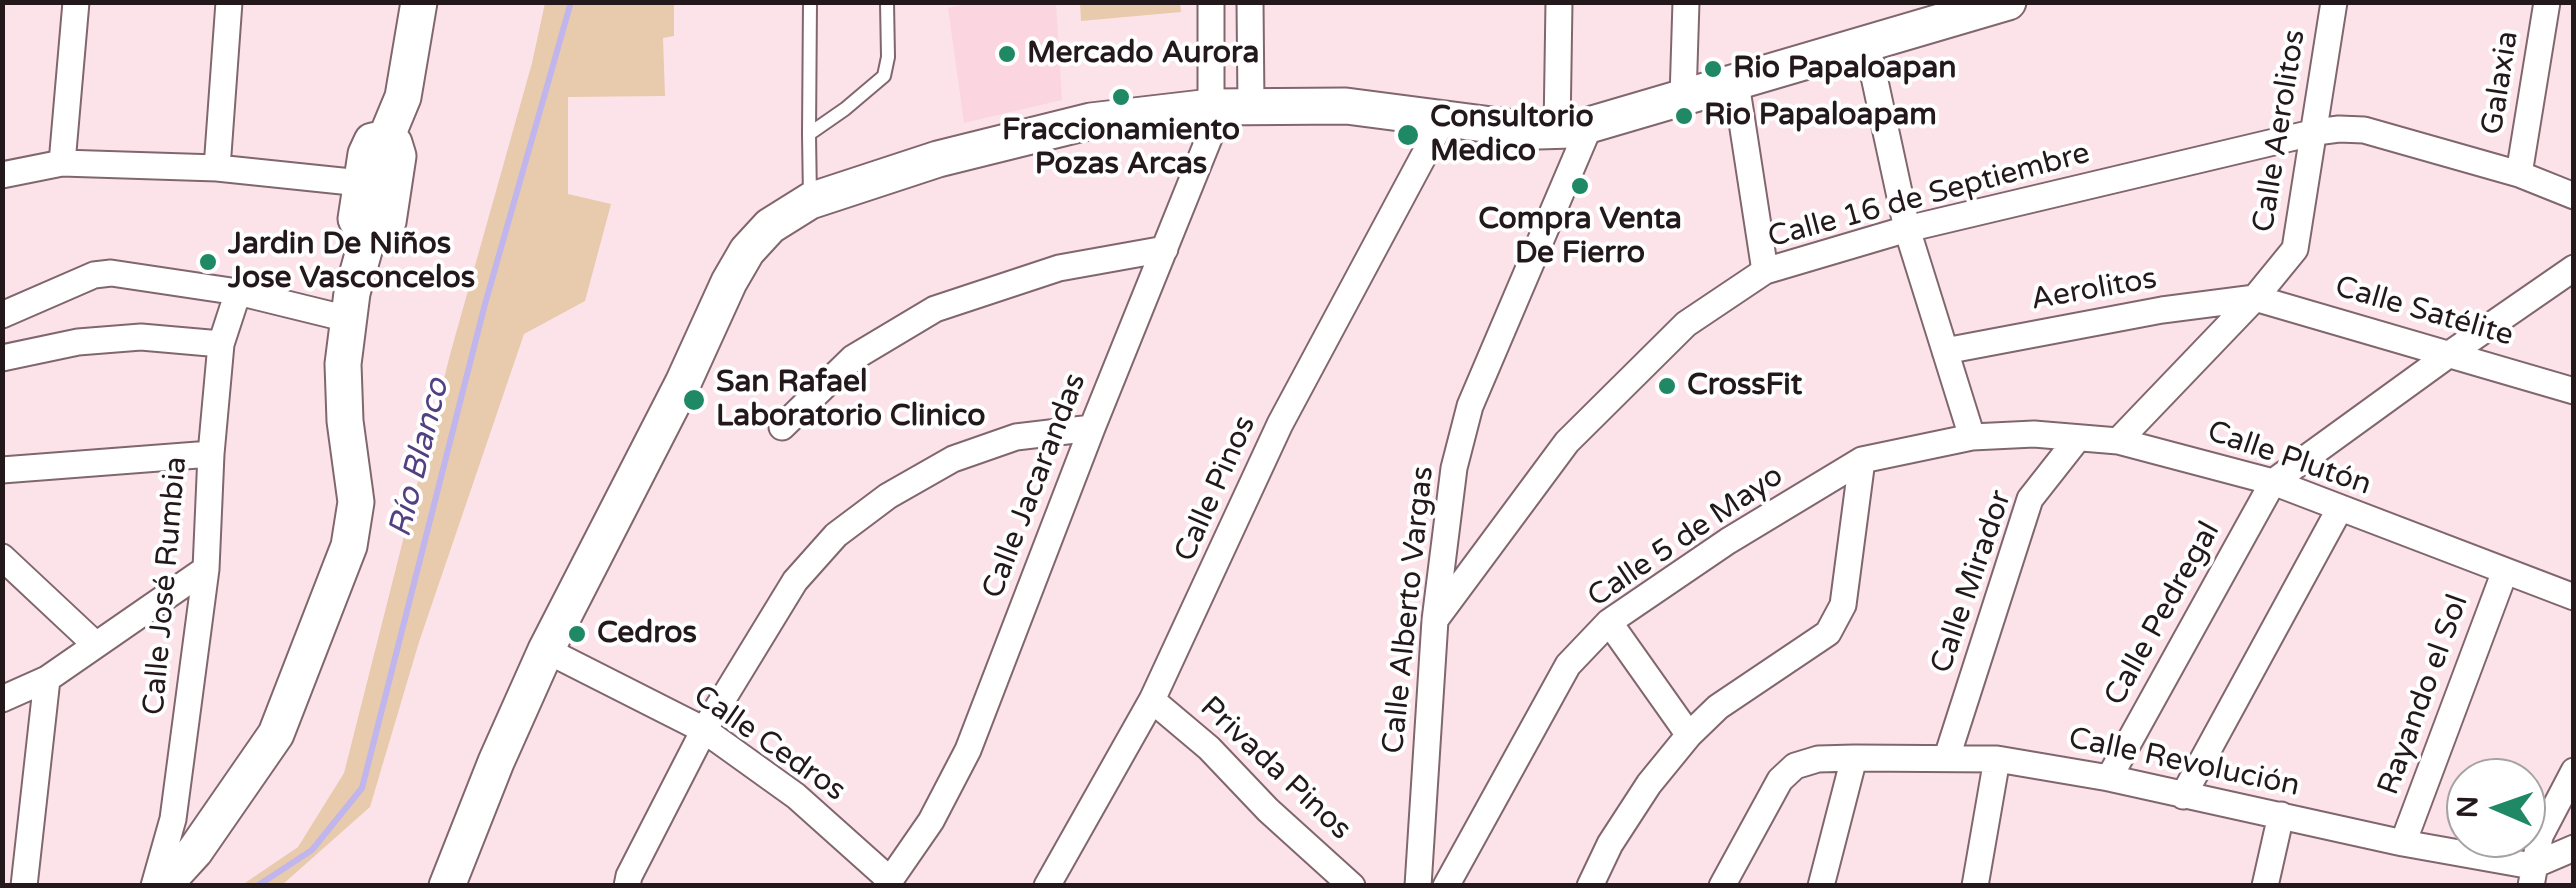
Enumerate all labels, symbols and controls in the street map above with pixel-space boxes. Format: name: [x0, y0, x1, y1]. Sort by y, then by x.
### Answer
street label: Calle Aerolitos: [2246, 27, 2314, 235]
street label: Galaxia: [2475, 29, 2527, 137]
place label: Mercado Aurora: [1027, 36, 1259, 72]
marker: Mercado Aurora: [996, 43, 1018, 65]
place label: Rio Papaloapan: [1733, 51, 1957, 87]
marker: Rio Papaloapan: [1702, 58, 1724, 80]
marker: Fraccionamiento Pozas Arcas: [1110, 86, 1132, 108]
place label: Rio Papaloapam: [1704, 98, 1937, 134]
place label: Consultorio Medico: [1430, 100, 1594, 170]
marker: Rio Papaloapam: [1673, 105, 1695, 127]
place label: Fraccionamiento Pozas Arcas: [1002, 113, 1240, 184]
marker: Consultorio Medico: [1395, 122, 1421, 148]
street label: Calle 16 de Septiembre: [1764, 136, 2094, 256]
marker: Compra Venta De Fierro: [1569, 175, 1591, 197]
place label: Compra Venta De Fierro: [1478, 202, 1682, 272]
place label: Jardin De Niños Jose Vasconcelos: [228, 227, 475, 298]
marker: Jardin De Niños Jose Vasconcelos: [197, 251, 219, 273]
street label: Aerolitos: [2028, 261, 2160, 319]
street label: Calle Satélite: [2331, 269, 2517, 355]
place label: San Rafael Laboratorio Clinico: [716, 365, 985, 436]
street label: Calle Jacarandas: [976, 368, 1094, 604]
place label: CrossFit: [1687, 368, 1802, 404]
water label: Río Blanco: [382, 375, 458, 541]
marker: CrossFit: [1656, 375, 1678, 397]
marker: San Rafael Laboratorio Clinico: [681, 387, 707, 413]
street label: Calle Pinos: [1168, 411, 1264, 567]
street label: Calle Plutón: [2202, 414, 2376, 504]
street label: Calle José Rumbia: [137, 455, 195, 717]
street label: Calle 5 de Mayo: [1582, 458, 1790, 616]
street label: Calle Alberto Vargas: [1376, 464, 1442, 756]
street label: Calle Mirador: [1924, 486, 2020, 678]
street label: Calle Pedregal: [2098, 516, 2228, 712]
street label: Rayando el Sol: [2371, 590, 2477, 800]
place label: Cedros: [597, 616, 697, 652]
marker: Cedros: [566, 623, 588, 645]
street label: Calle Cedros: [686, 678, 852, 810]
street label: Privada Pinos: [1192, 690, 1358, 848]
street label: Calle Revolución: [2065, 721, 2303, 805]
north arrow: [2446, 758, 2546, 858]
text: N: [2451, 795, 2485, 819]

